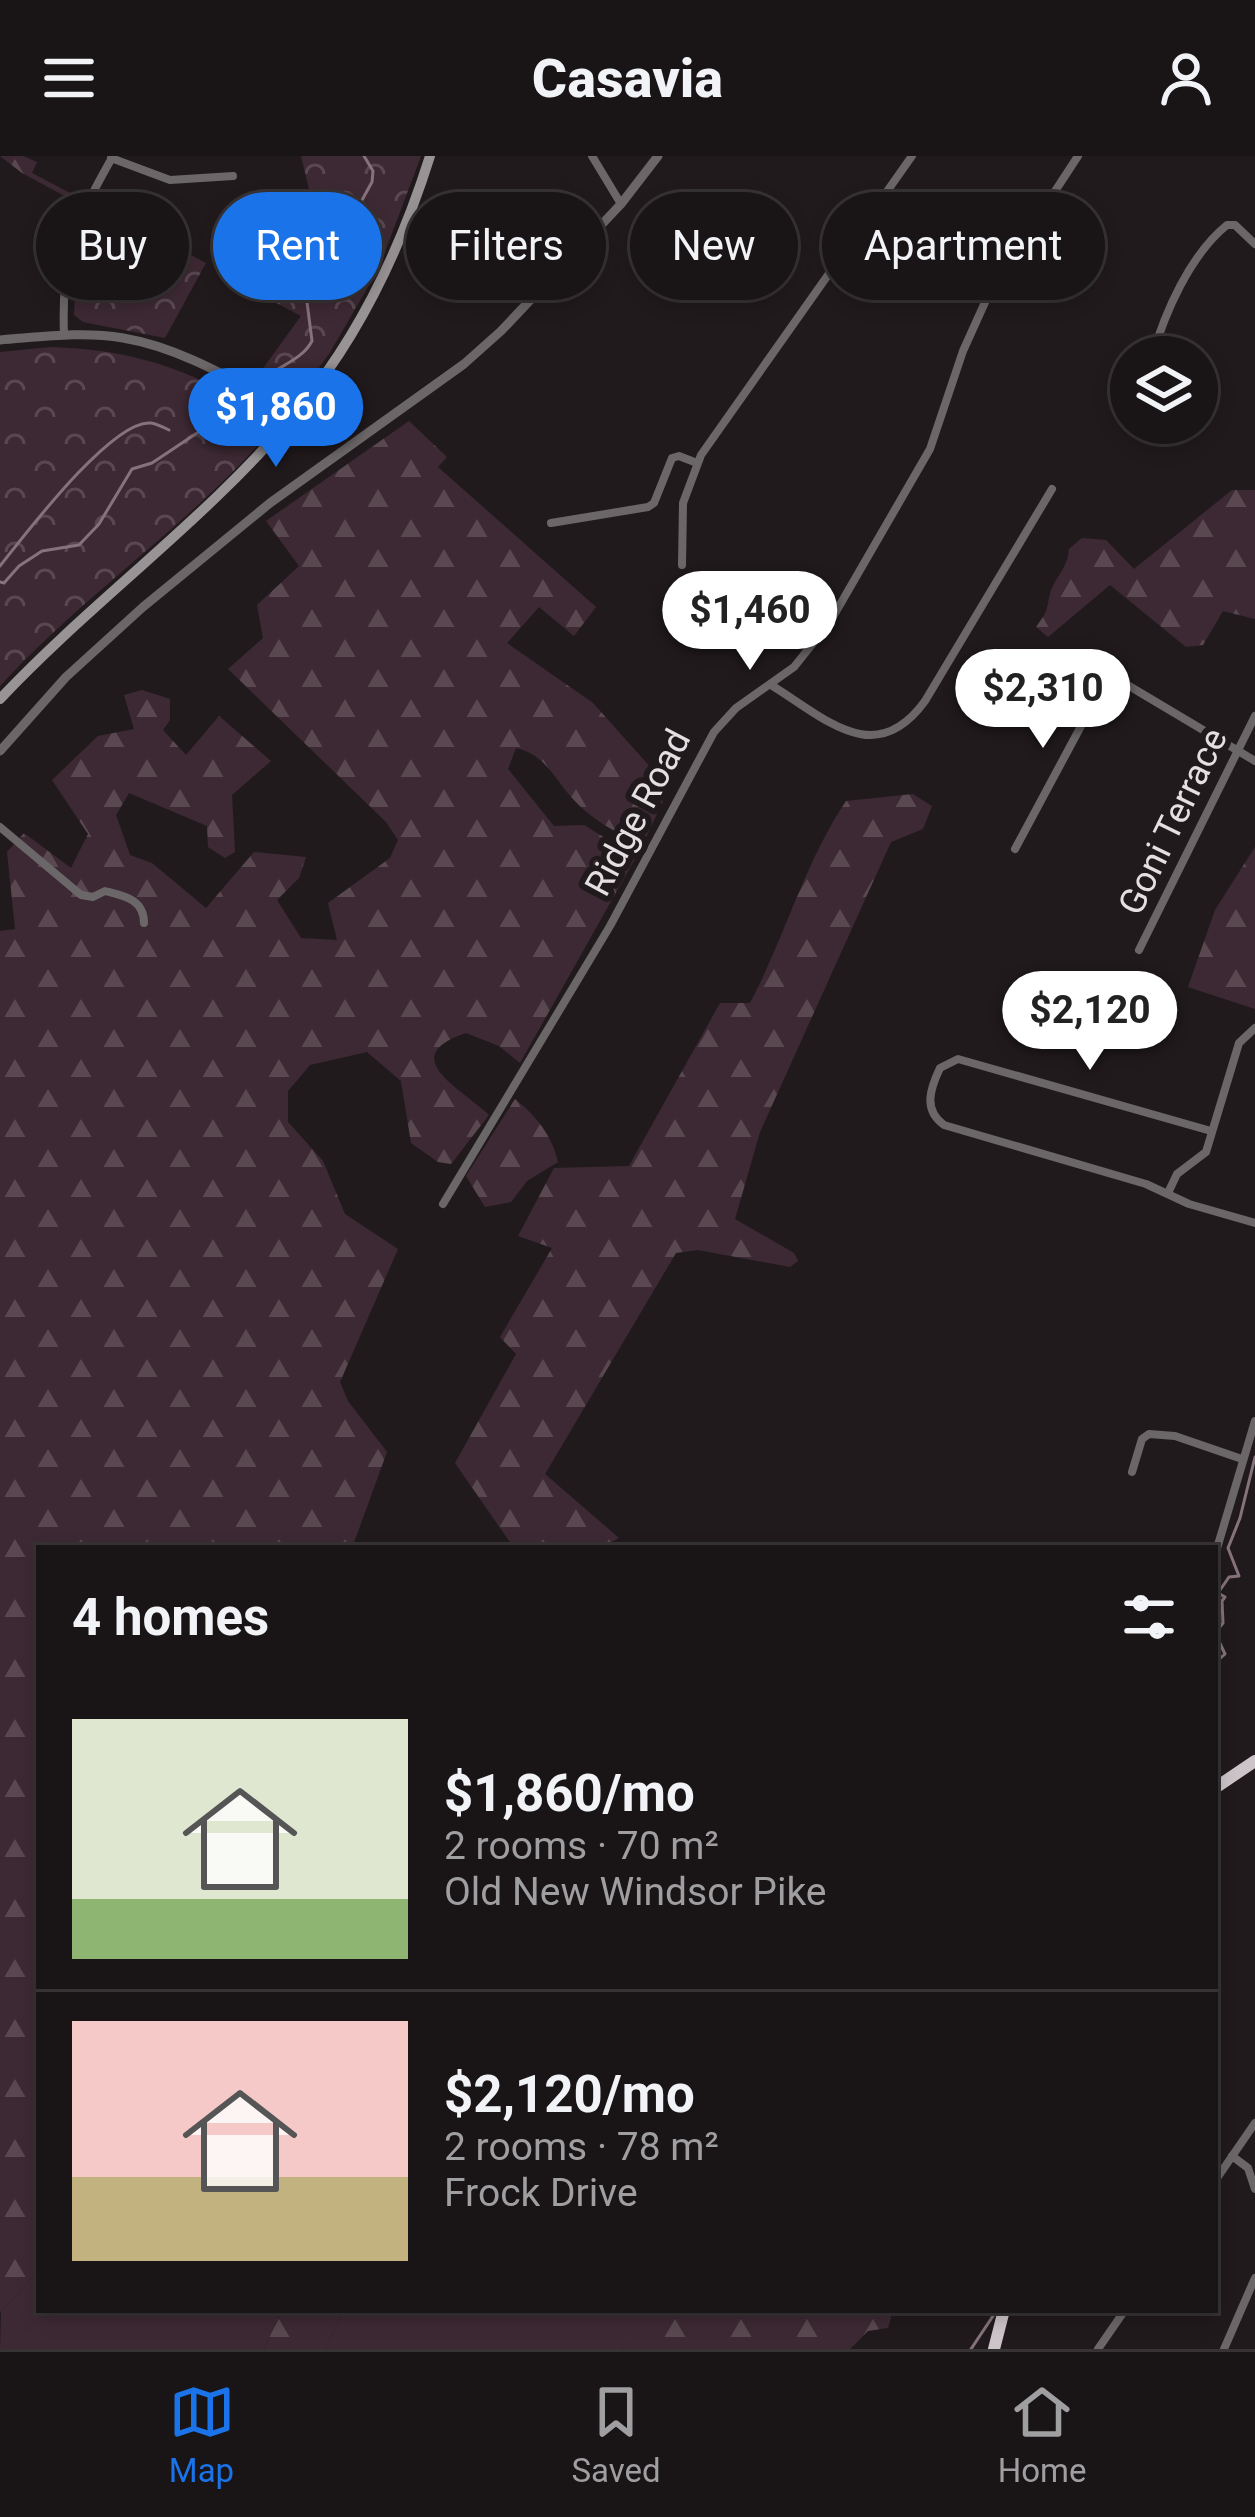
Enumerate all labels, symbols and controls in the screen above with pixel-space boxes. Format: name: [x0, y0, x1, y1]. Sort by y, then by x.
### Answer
icon: menu: [36, 45, 102, 111]
icon: person: [1153, 45, 1219, 111]
text: Casavia: [532, 47, 723, 110]
chip: Buy: [36, 192, 189, 300]
chip: Rent: [213, 192, 382, 300]
chip: Filters: [406, 192, 606, 300]
chip: New: [630, 192, 798, 300]
chip: Apartment: [822, 192, 1105, 300]
map controls: [1110, 336, 1218, 444]
button: layers: [1110, 336, 1218, 444]
pin: $1,860: [178, 368, 374, 470]
text: $1,860: [215, 384, 337, 430]
pin: $1,460: [652, 571, 848, 673]
text: $1,460: [689, 587, 811, 633]
pin: $2,310: [945, 649, 1141, 751]
text: $2,310: [982, 665, 1104, 711]
street label: Goni Terrace: [1110, 721, 1236, 921]
street label: Ridge Road: [577, 722, 699, 903]
pin: $2,120: [992, 971, 1188, 1073]
text: $2,120: [1029, 987, 1151, 1033]
icon: filters: [1116, 1584, 1182, 1650]
text: 4 homes: [72, 1588, 269, 1647]
text: $1,860/mo: [444, 1764, 695, 1823]
icon: home: [168, 1767, 312, 1911]
text: 2 rooms · 70 m²: [444, 1823, 719, 1869]
text: Old New Windsor Pike: [444, 1869, 827, 1915]
text: $2,120/mo: [444, 2065, 695, 2124]
icon: home: [168, 2069, 312, 2213]
text: 2 rooms · 78 m²: [444, 2124, 719, 2170]
text: Frock Drive: [444, 2170, 638, 2216]
tab: Map: [169, 2379, 235, 2490]
tab: Saved: [572, 2379, 661, 2490]
tab: Home: [998, 2379, 1087, 2490]

